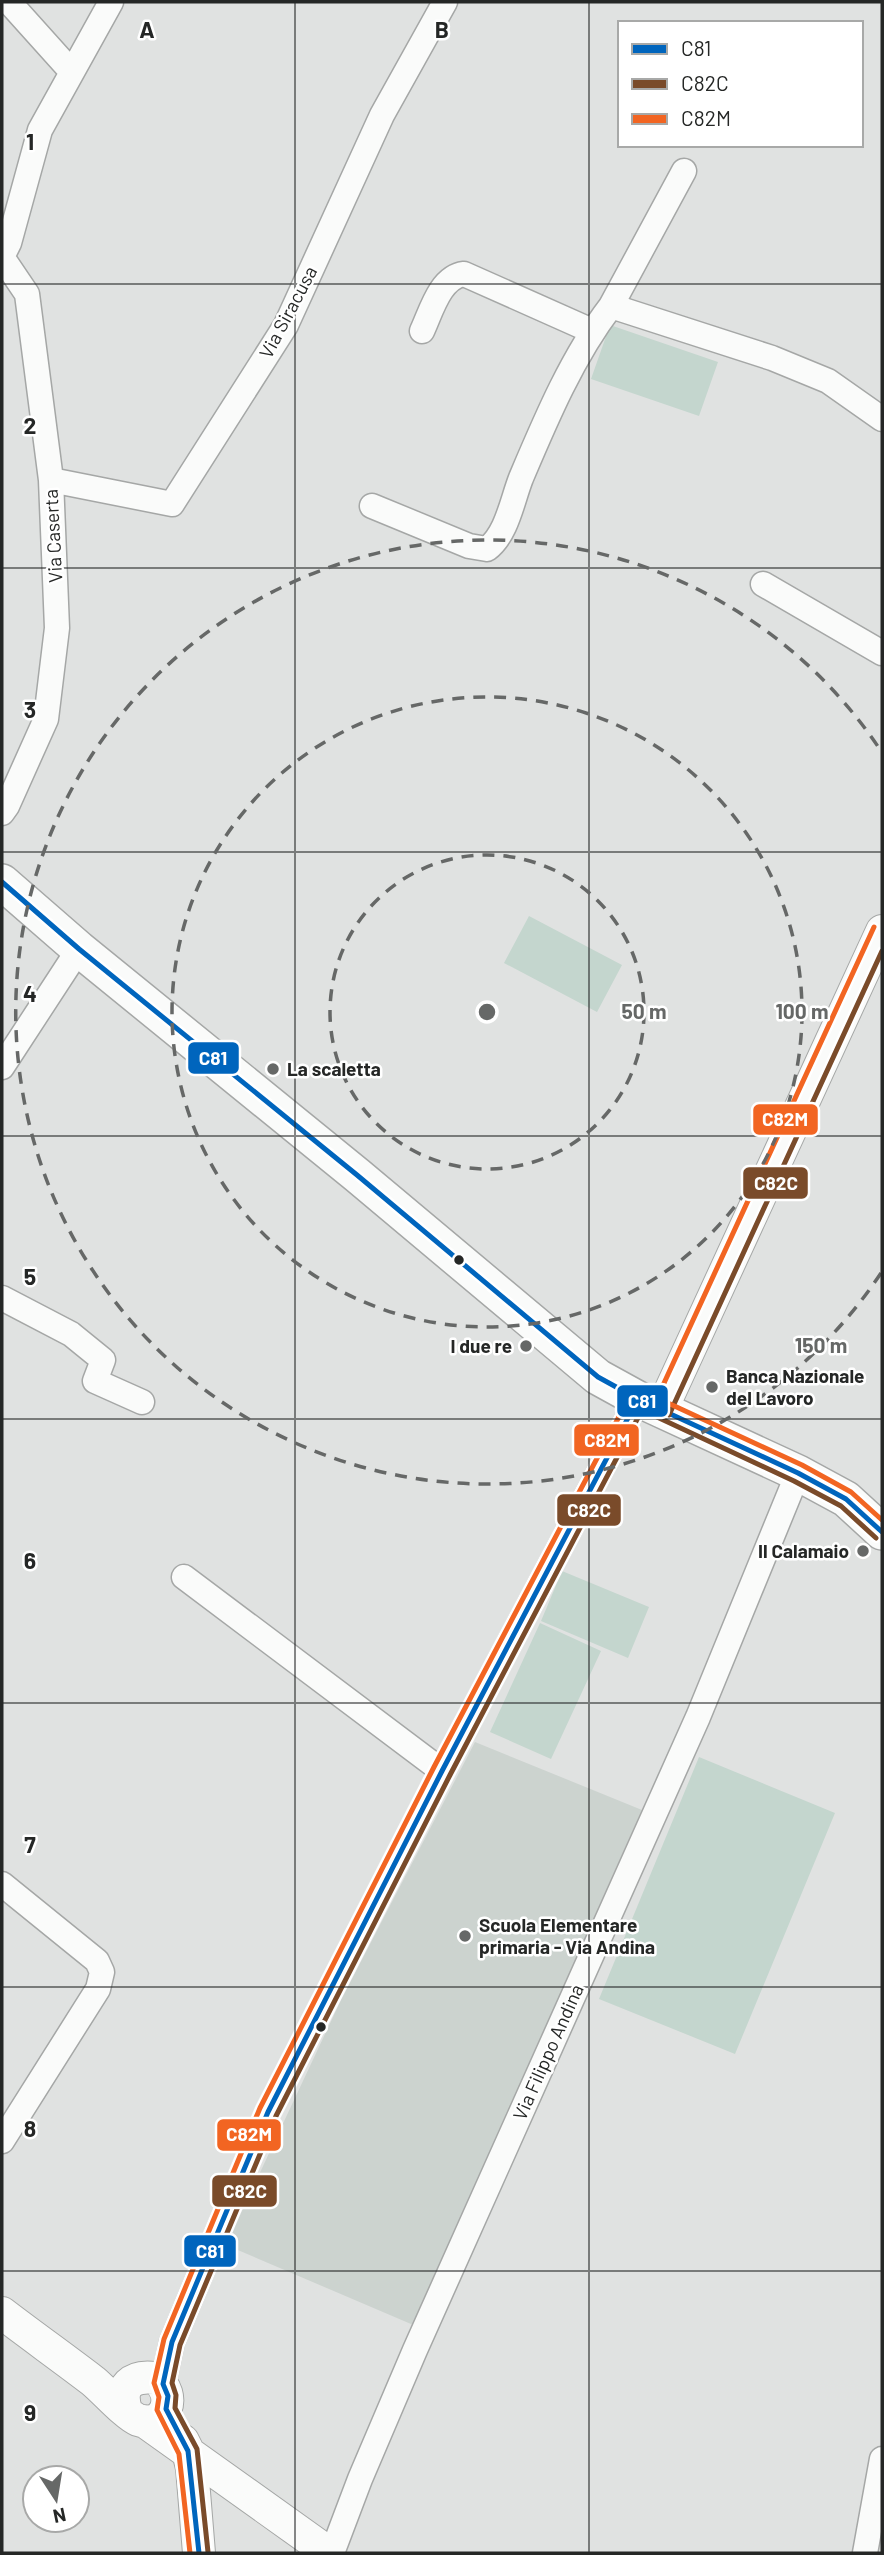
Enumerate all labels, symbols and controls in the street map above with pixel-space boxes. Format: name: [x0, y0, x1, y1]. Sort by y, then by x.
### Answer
text: A: [139, 15, 155, 43]
text: B: [435, 15, 449, 43]
legend: [618, 21, 863, 147]
text: C81: [681, 35, 711, 60]
text: C82C: [681, 70, 729, 95]
text: C82M: [681, 105, 731, 130]
text: 1: [26, 127, 34, 155]
street label: Via Siracusa: [254, 262, 321, 362]
text: 2: [24, 411, 36, 439]
street label: Via Caserta: [39, 489, 66, 583]
text: 3: [24, 695, 36, 723]
text: 4: [23, 979, 37, 1007]
text: 50 m: [621, 998, 667, 1023]
text: 100 m: [775, 998, 829, 1023]
centre of rings: [475, 1000, 499, 1024]
line badge: C81: [187, 1041, 240, 1075]
text: C81: [199, 1046, 227, 1069]
place label: La scaletta: [287, 1057, 381, 1080]
marker: La scaletta: [265, 1061, 281, 1077]
line badge: C82M: [752, 1103, 819, 1136]
text: C82M: [762, 1107, 808, 1130]
line badge: C82C: [742, 1166, 809, 1200]
text: C82C: [754, 1171, 798, 1194]
unlabelled marker: [452, 1253, 466, 1267]
text: 5: [24, 1262, 36, 1290]
text: 150 m: [795, 1332, 847, 1357]
place label: I due re: [451, 1334, 512, 1357]
marker: I due re: [518, 1338, 534, 1354]
place label: Banca Nazionale del Lavoro: [726, 1364, 864, 1409]
marker: Banca Nazionale del Lavoro: [704, 1379, 720, 1395]
line badge: C81: [616, 1384, 669, 1418]
text: C81: [628, 1389, 656, 1412]
line badge: C82M: [573, 1423, 640, 1457]
text: C82M: [584, 1428, 630, 1451]
line badge: C82C: [556, 1493, 622, 1527]
text: C82C: [567, 1498, 611, 1521]
place label: Il Calamaio: [758, 1539, 849, 1562]
marker: Il Calamaio: [855, 1543, 871, 1559]
text: 6: [24, 1546, 36, 1574]
text: 7: [24, 1830, 36, 1858]
place label: Scuola Elementare primaria - Via Andina: [479, 1913, 655, 1958]
marker: Scuola Elementare primaria - Via Andina: [457, 1928, 473, 1944]
street label: Via Filippo Andina: [507, 1980, 588, 2123]
unlabelled marker: [314, 2020, 328, 2034]
text: 8: [24, 2114, 36, 2142]
line badge: C82M: [216, 2118, 282, 2152]
text: C82M: [226, 2122, 272, 2145]
line badge: C82C: [211, 2174, 278, 2208]
text: C82C: [223, 2179, 267, 2202]
line badge: C81: [183, 2234, 237, 2268]
text: C81: [196, 2239, 224, 2262]
text: 9: [24, 2398, 36, 2426]
north arrow: [21, 2464, 91, 2534]
text: N: [51, 2504, 68, 2529]

